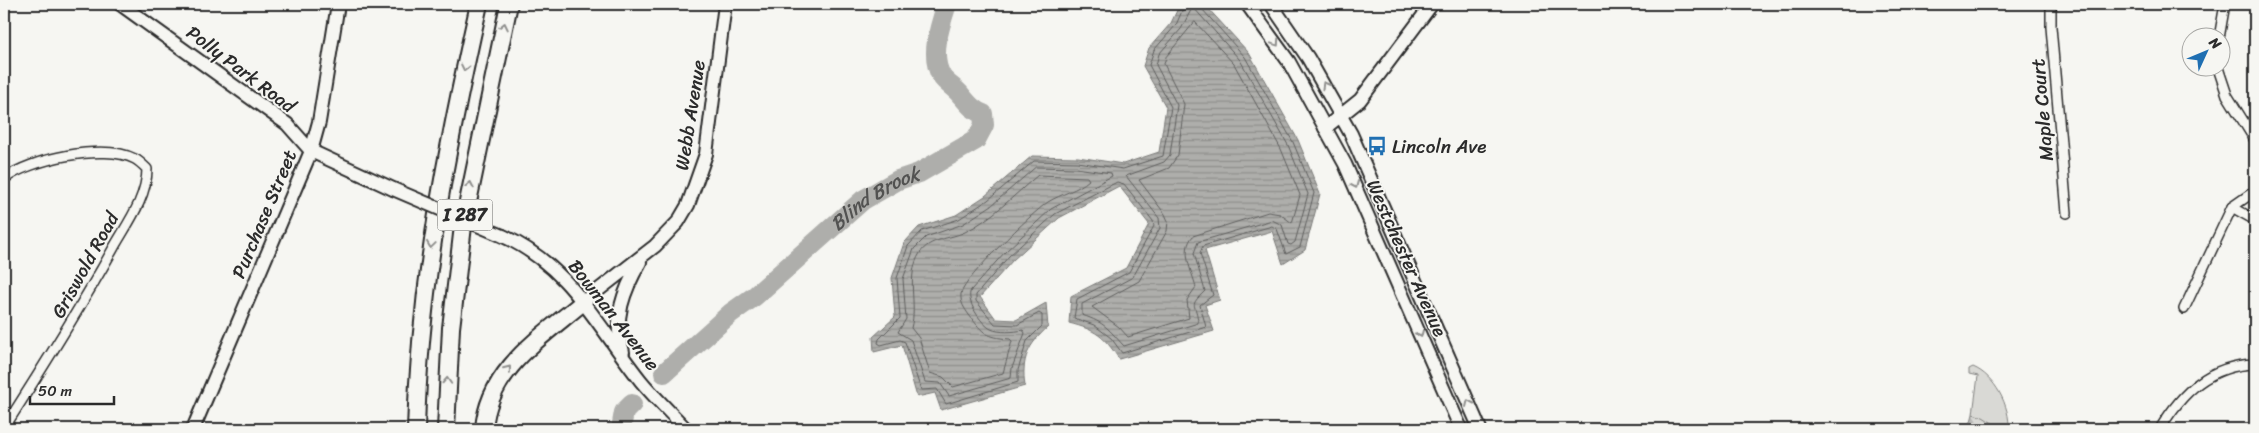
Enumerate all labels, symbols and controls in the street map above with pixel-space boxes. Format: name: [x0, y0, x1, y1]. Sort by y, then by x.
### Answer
street label: Polly Park Road: [179, 17, 305, 123]
one-way arrow: [499, 21, 509, 30]
north arrow: [2182, 28, 2232, 78]
text: N: [2202, 30, 2228, 56]
one-way arrow: [1270, 37, 1279, 47]
street label: Webb Avenue: [665, 57, 715, 172]
street label: Maple Court: [2021, 57, 2063, 163]
one-way arrow: [460, 64, 471, 73]
one-way arrow: [1321, 82, 1331, 91]
place label: Lincoln Ave: [1392, 130, 1486, 163]
bus stop icon: Lincoln Ave: [1366, 135, 1388, 157]
street label: Purchase Street: [222, 144, 306, 284]
water label: Blind Brook: [822, 156, 927, 240]
street label: Westchester Avenue: [1357, 174, 1457, 342]
one-way arrow: [465, 180, 475, 189]
one-way arrow: [1348, 180, 1359, 189]
road number: I 287: [438, 200, 492, 230]
street label: Griswold Road: [42, 204, 129, 324]
one-way arrow: [426, 241, 436, 249]
street label: Bowman Avenue: [559, 252, 669, 378]
one-way arrow: [1414, 329, 1424, 338]
one-way arrow: [503, 366, 511, 375]
scale bar: [30, 373, 114, 405]
one-way arrow: [442, 376, 453, 384]
text: 50 m: [38, 378, 73, 404]
one-way arrow: [1465, 399, 1476, 408]

